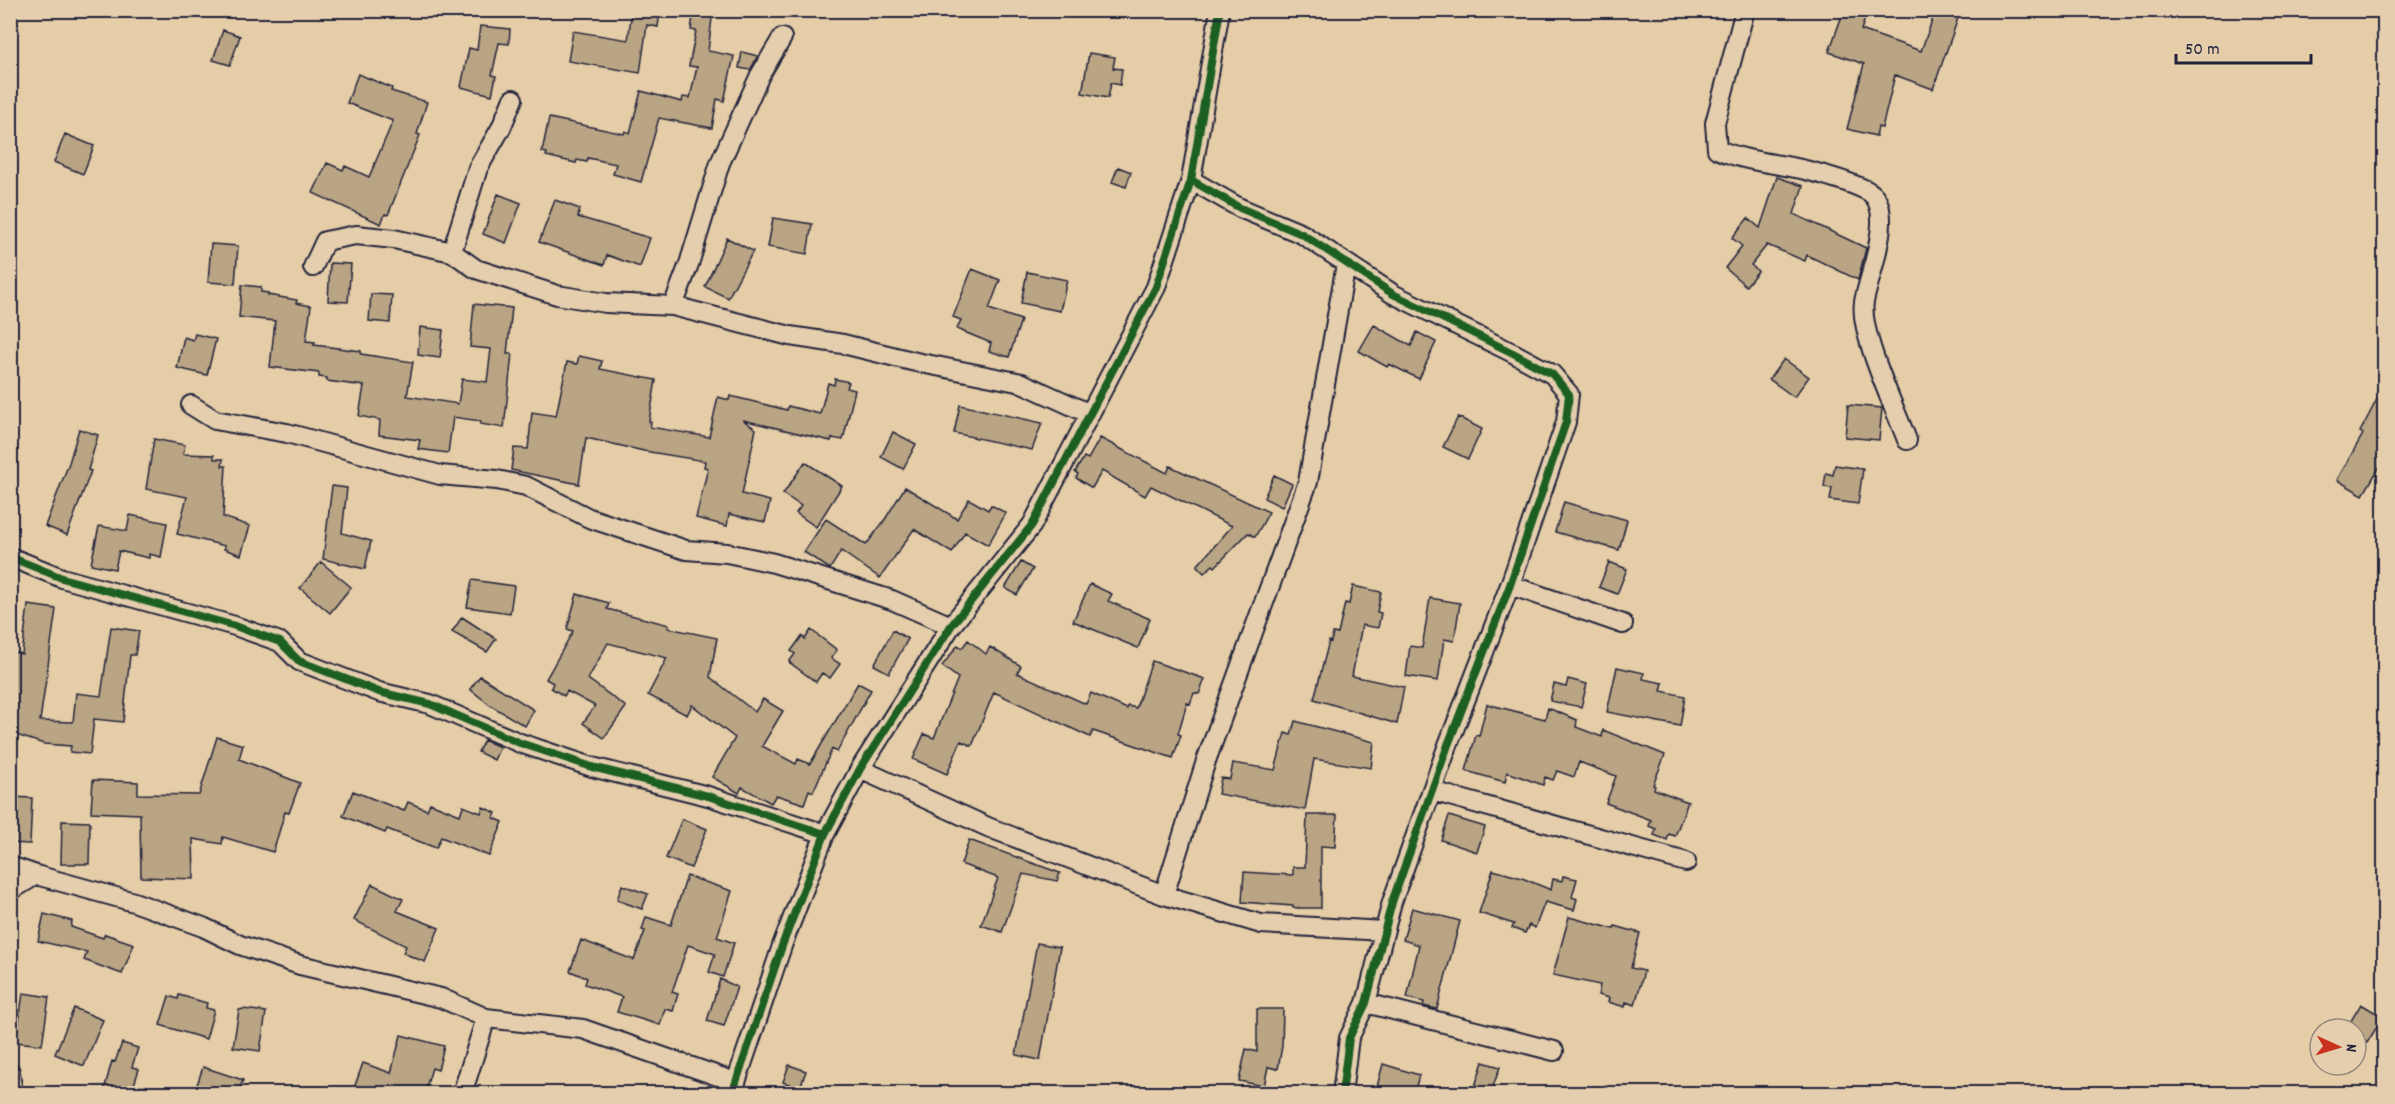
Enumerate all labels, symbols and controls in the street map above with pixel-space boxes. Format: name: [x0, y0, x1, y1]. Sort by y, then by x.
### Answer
scale bar: [2176, 27, 2311, 65]
text: 50 m: [2185, 38, 2220, 63]
north arrow: [2308, 1017, 2368, 1077]
text: N: [2339, 1043, 2362, 1053]

